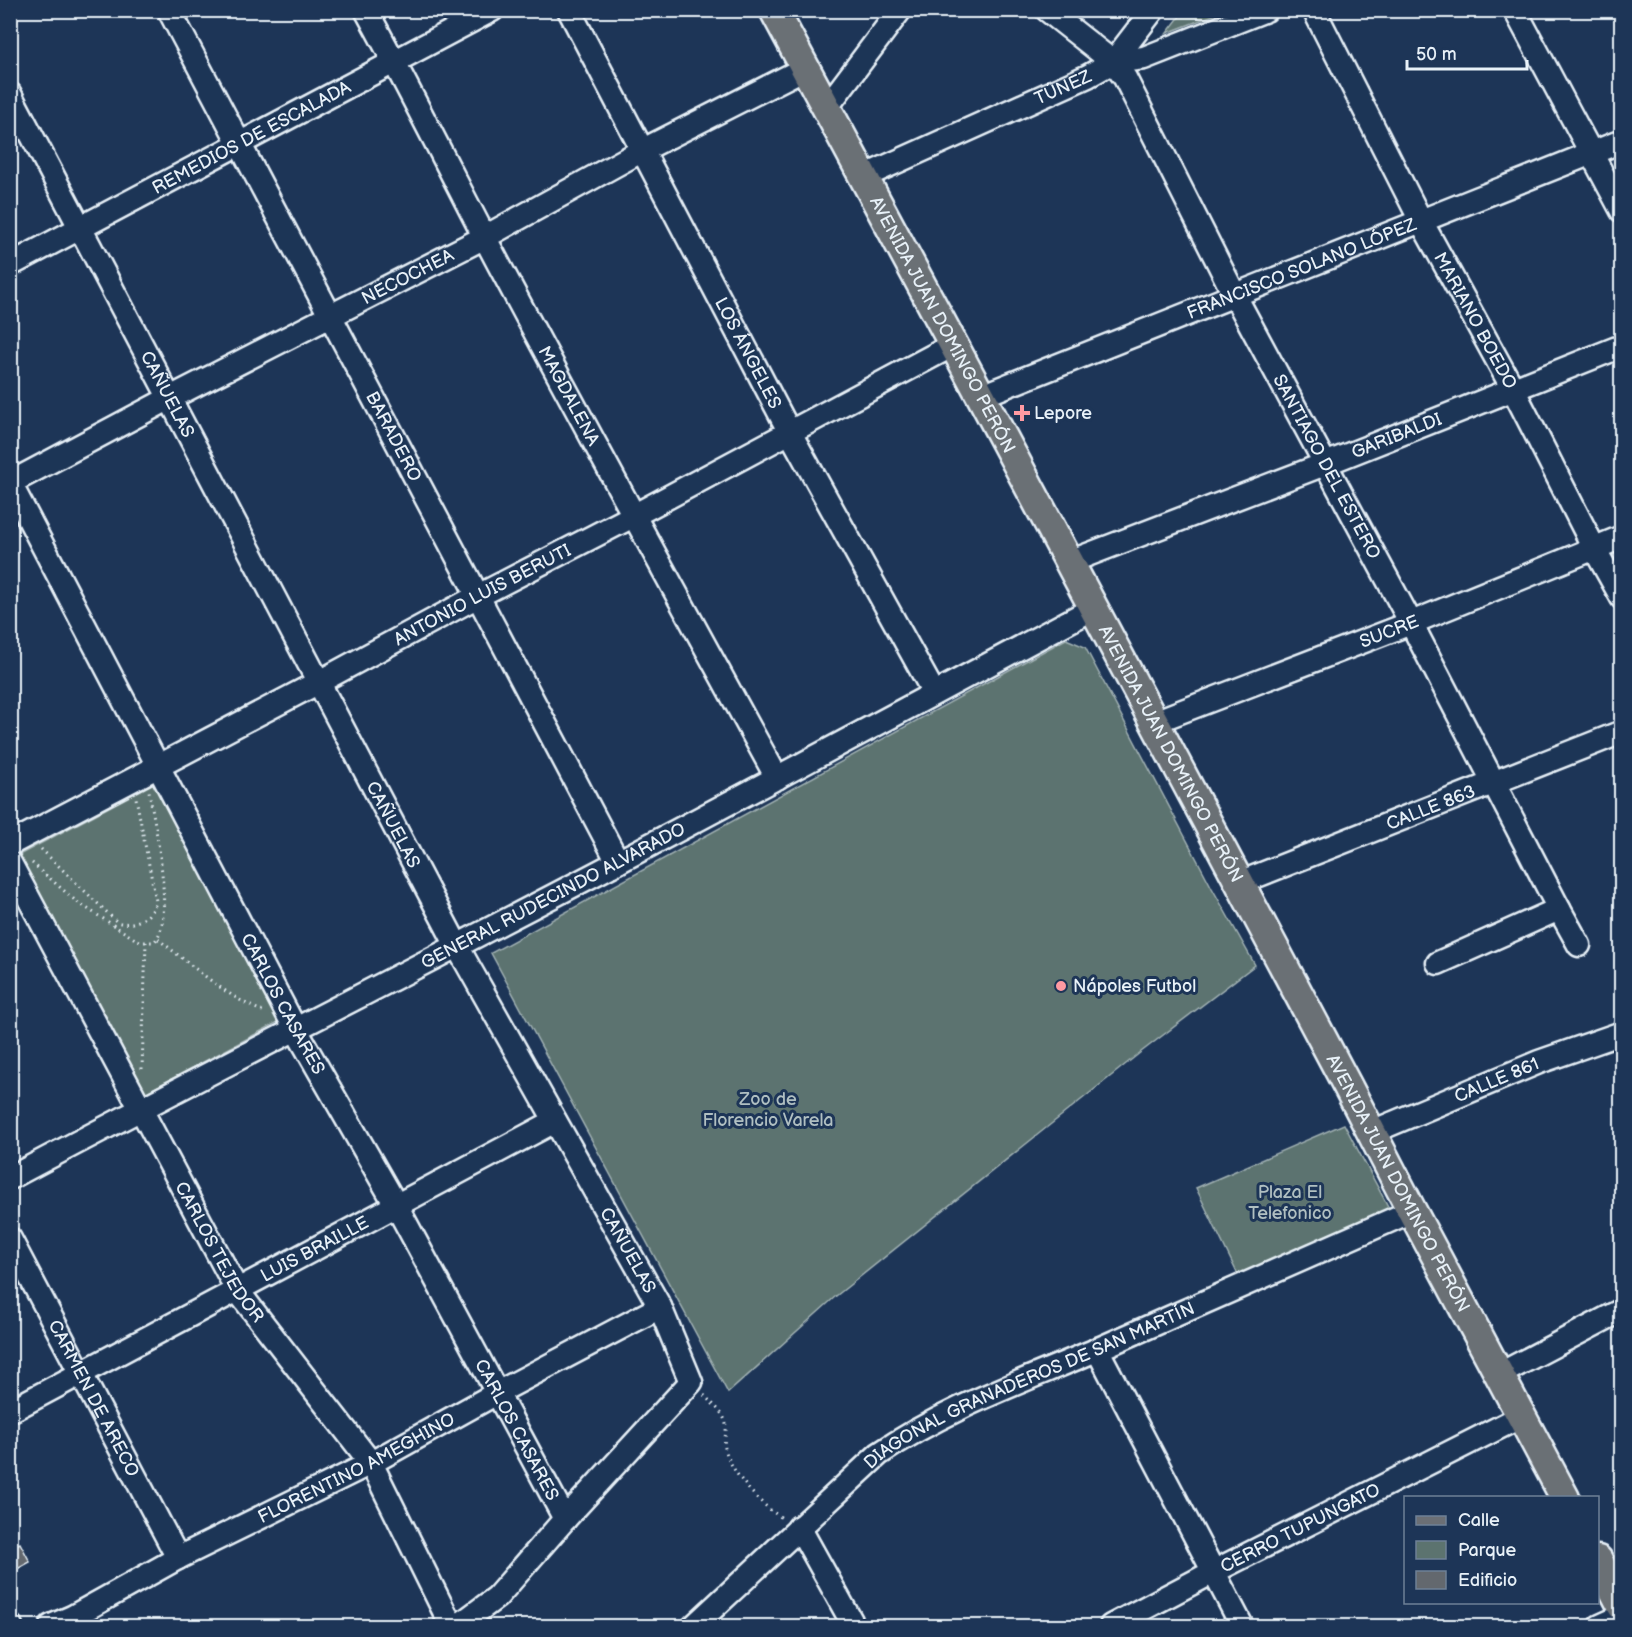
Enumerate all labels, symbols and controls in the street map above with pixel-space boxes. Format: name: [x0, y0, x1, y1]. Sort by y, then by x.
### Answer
scale bar: [1407, 33, 1527, 71]
text: 50 m: [1416, 44, 1457, 65]
street label: TÚNEZ: [1031, 66, 1095, 110]
street label: REMEDIOS DE ESCALADA: [149, 77, 354, 199]
street label: AVENIDA JUAN DOMINGO PERÓN: [865, 193, 1019, 457]
street label: FRANCISCO SOLANO LÓPEZ: [1184, 214, 1419, 324]
street label: NECOCHEA: [358, 245, 457, 309]
street label: MARIANO BOEDO: [1429, 249, 1521, 393]
street label: LOS ÁNGELES: [710, 294, 786, 412]
street label: MAGDALENA: [533, 343, 604, 449]
street label: CAÑUELAS: [136, 348, 198, 441]
street label: SANTIAGO DEL ESTERO: [1268, 371, 1385, 563]
street label: BARADERO: [361, 388, 426, 485]
place label: Lepore: [1034, 403, 1092, 424]
marker: Lepore: [1015, 406, 1029, 420]
street label: GARIBALDI: [1349, 409, 1445, 463]
street label: ANTONIO LUIS BERUTI: [390, 540, 575, 651]
street label: SUCRE: [1357, 611, 1422, 653]
street label: AVENIDA JUAN DOMINGO PERÓN: [1094, 622, 1247, 886]
street label: CAÑUELAS: [361, 778, 424, 872]
street label: CALLE 863: [1383, 781, 1478, 835]
street label: GENERAL RUDECINDO ALVARADO: [418, 818, 689, 974]
street label: CARLOS CASARES: [236, 930, 329, 1078]
place label: Nápoles Futbol: [1073, 976, 1196, 997]
marker: Nápoles Futbol: [1054, 979, 1068, 993]
street label: AVENIDA JUAN DOMINGO PERÓN: [1322, 1051, 1474, 1316]
street label: CALLE 861: [1451, 1053, 1542, 1107]
park label: Zoo de Florencio Varela: [703, 1089, 833, 1131]
street label: CARLOS TEJEDOR: [170, 1178, 268, 1327]
park label: Plaza El Telefonico: [1248, 1182, 1332, 1224]
street label: CAÑUELAS: [595, 1204, 660, 1297]
street label: LUIS BRAILLE: [257, 1212, 372, 1287]
street label: DIAGONAL GRANADEROS DE SAN MARTÍN: [860, 1298, 1198, 1474]
street label: CARMEN DE ARECO: [44, 1316, 143, 1481]
street label: CARLOS CASARES: [470, 1356, 563, 1504]
street label: FLORENTINO AMEGHINO: [255, 1409, 459, 1528]
street label: CERRO TUPUNGATO: [1217, 1479, 1384, 1578]
legend: [1404, 1496, 1599, 1604]
text: Calle: [1458, 1510, 1500, 1531]
text: Parque: [1458, 1540, 1516, 1561]
text: Edificio: [1458, 1570, 1517, 1591]

